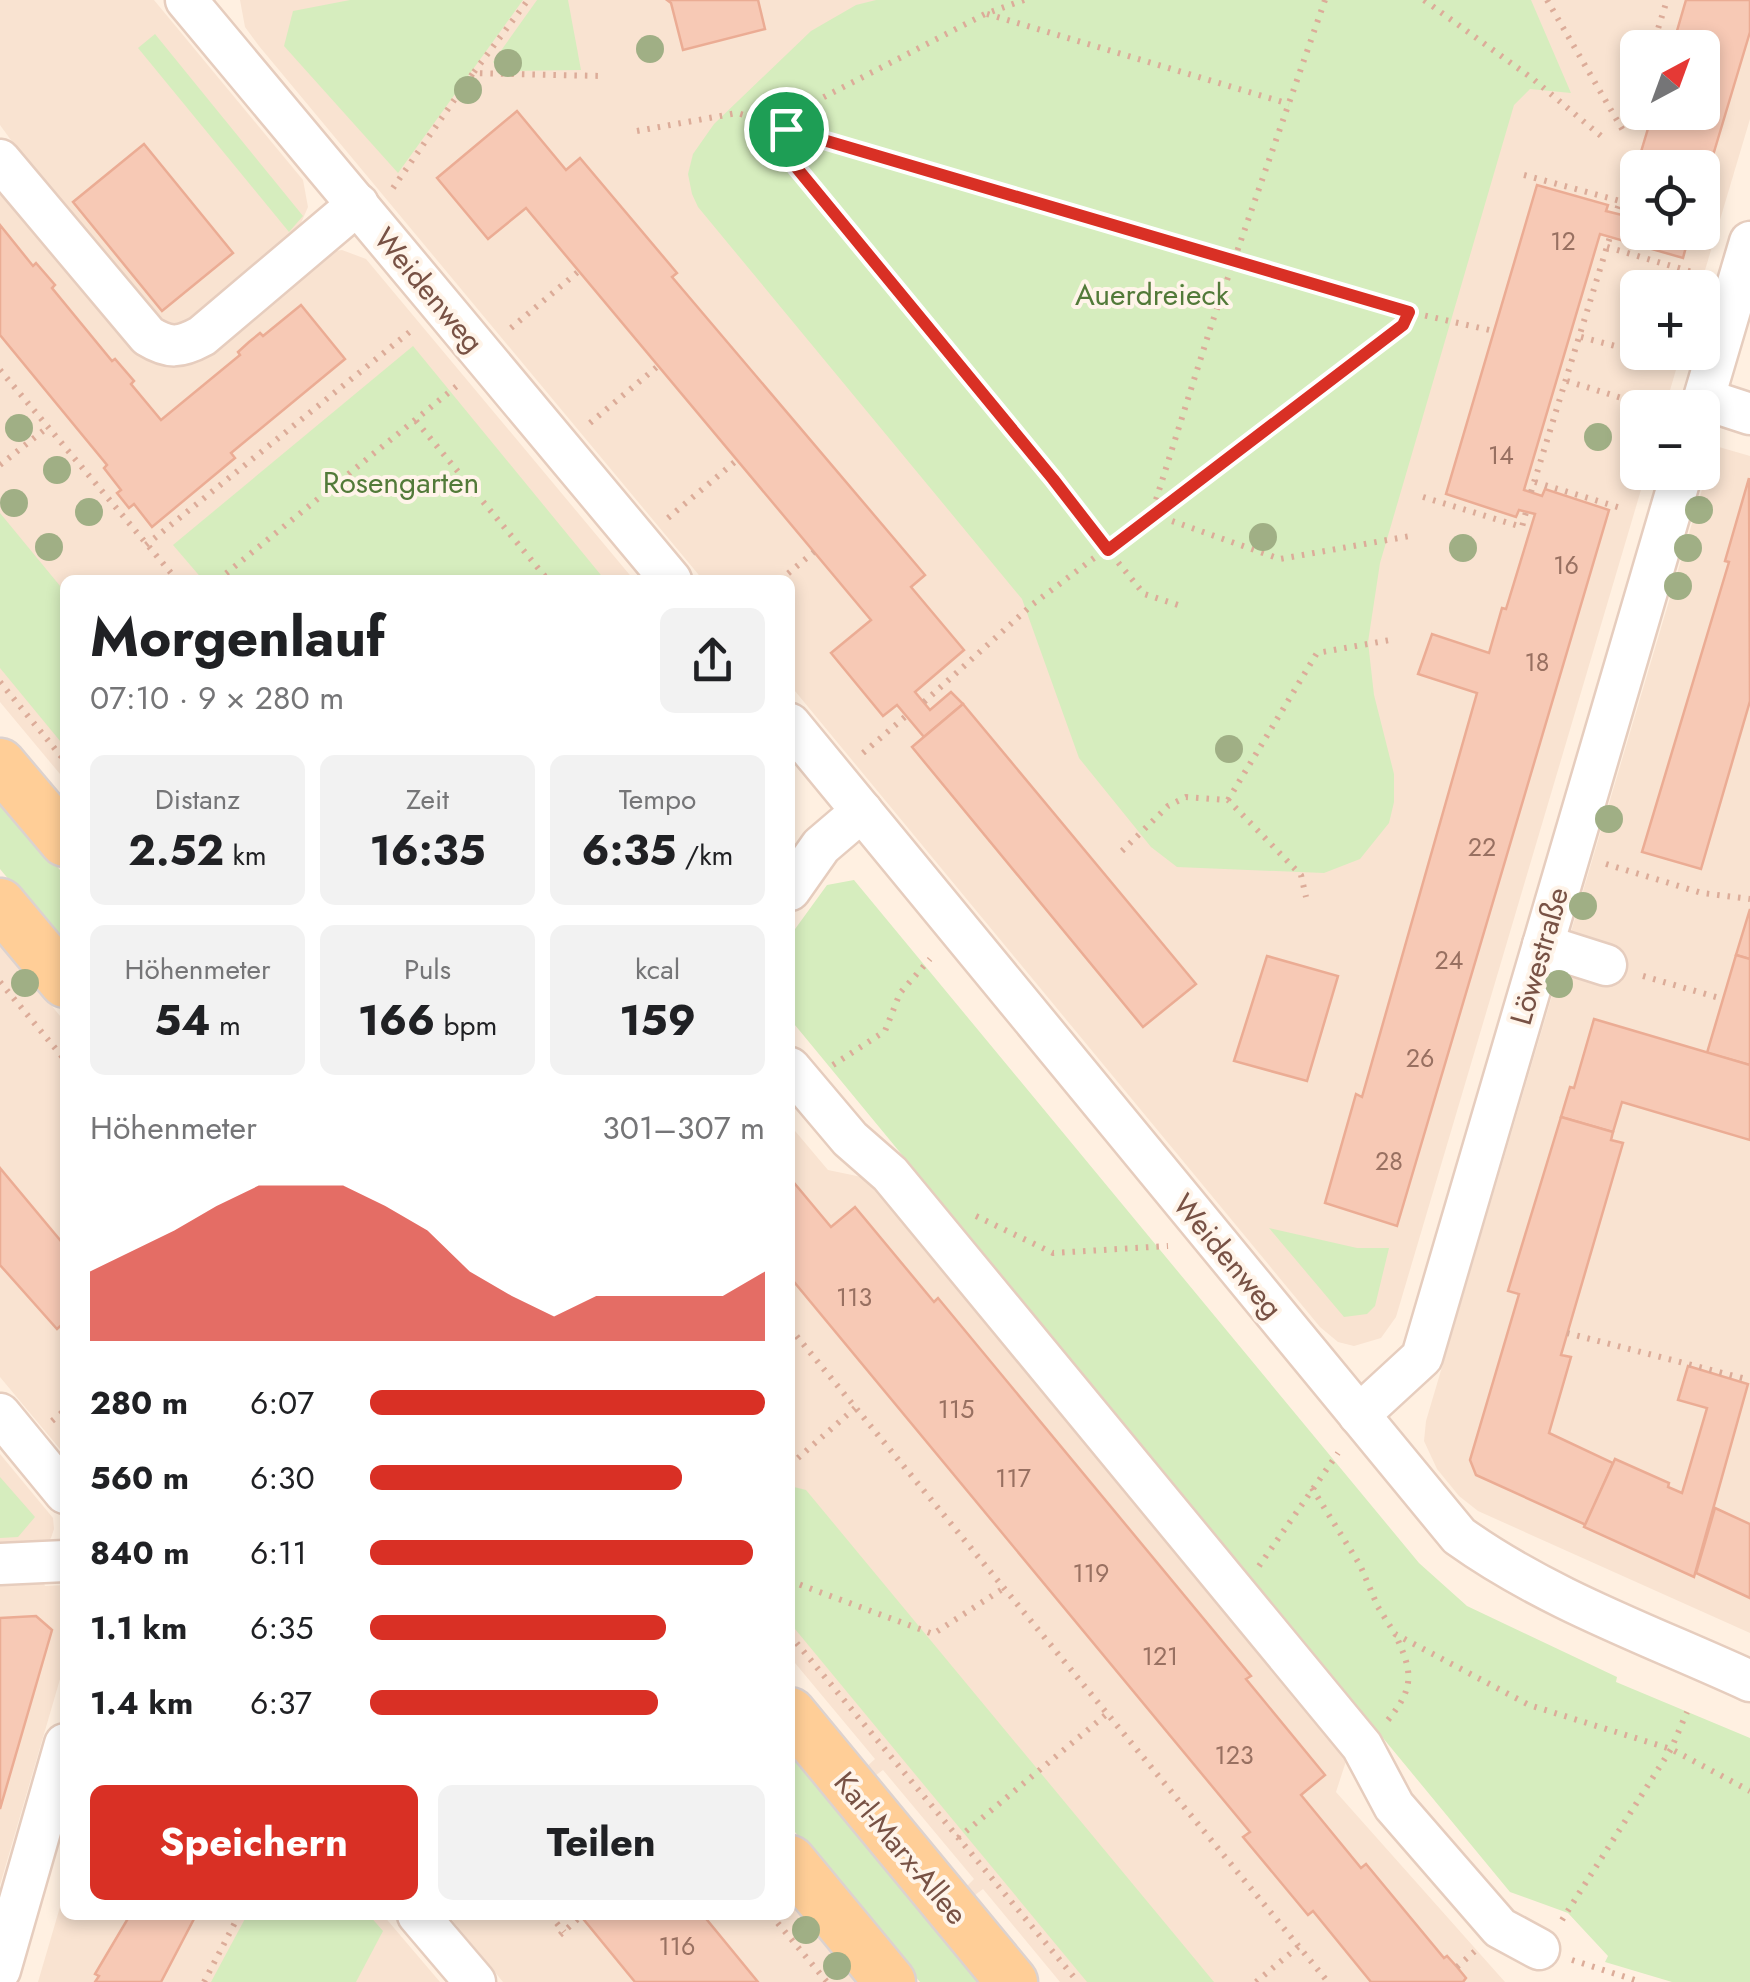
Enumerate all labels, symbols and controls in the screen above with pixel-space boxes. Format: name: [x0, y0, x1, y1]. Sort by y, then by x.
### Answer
north arrow: [1620, 30, 1720, 130]
map controls: [1620, 30, 1720, 490]
pin: [744, 87, 829, 172]
icon: arrive: [759, 102, 814, 157]
button: locate: [1620, 150, 1720, 250]
street label: Weidenweg: [364, 218, 494, 362]
house number: 12: [1550, 223, 1576, 259]
button: +: [1620, 270, 1720, 370]
park label: Auerdreieck: [1075, 273, 1230, 316]
button: −: [1620, 390, 1720, 490]
house number: 14: [1488, 437, 1514, 473]
park label: Rosengarten: [323, 461, 479, 504]
house number: 16: [1553, 547, 1579, 583]
text: Morgenlauf: [90, 597, 385, 677]
button: share: [660, 608, 765, 713]
house number: 18: [1525, 644, 1549, 680]
text: 07:10 · 9 × 280 m: [90, 675, 344, 721]
text: Distanz: [155, 779, 240, 820]
text: Zeit: [406, 779, 449, 820]
text: Tempo: [619, 779, 696, 820]
text: 2.52: [128, 820, 224, 881]
text: 16:35: [369, 820, 486, 881]
text: 6:35: [582, 820, 676, 881]
house number: 22: [1468, 829, 1496, 865]
text: km: [224, 835, 267, 876]
text: /km: [676, 835, 733, 876]
street label: Löwestraße: [1499, 882, 1579, 1030]
house number: 24: [1435, 942, 1463, 978]
text: Höhenmeter: [124, 949, 271, 990]
text: Puls: [404, 949, 451, 990]
text: kcal: [635, 949, 680, 990]
text: 54: [154, 990, 211, 1051]
text: 166: [358, 990, 435, 1051]
text: 159: [619, 990, 696, 1051]
text: m: [211, 1005, 241, 1046]
text: bpm: [435, 1005, 497, 1046]
house number: 26: [1406, 1040, 1434, 1076]
text: Höhenmeter: [90, 1105, 257, 1151]
text: 301–307 m: [602, 1105, 765, 1151]
house number: 28: [1375, 1143, 1403, 1179]
street label: Weidenweg: [1163, 1184, 1293, 1328]
house number: 113: [836, 1279, 872, 1315]
text: 280 m: [90, 1380, 188, 1426]
text: 6:07: [250, 1380, 314, 1426]
house number: 115: [938, 1391, 974, 1427]
text: 560 m: [90, 1455, 189, 1501]
text: 6:30: [250, 1455, 315, 1501]
house number: 117: [995, 1460, 1031, 1496]
text: 840 m: [90, 1530, 189, 1576]
text: 6:11: [250, 1530, 307, 1576]
house number: 119: [1073, 1555, 1109, 1591]
text: 1.1 km: [90, 1605, 187, 1651]
text: 6:35: [250, 1605, 314, 1651]
house number: 121: [1142, 1638, 1178, 1674]
text: 1.4 km: [90, 1680, 193, 1726]
text: 6:37: [250, 1680, 312, 1726]
house number: 123: [1214, 1737, 1254, 1773]
street label: Karl-Marx-Allee: [824, 1762, 978, 1934]
button: Speichern: [90, 1785, 418, 1900]
button: Teilen: [438, 1785, 765, 1900]
house number: 116: [659, 1928, 695, 1964]

